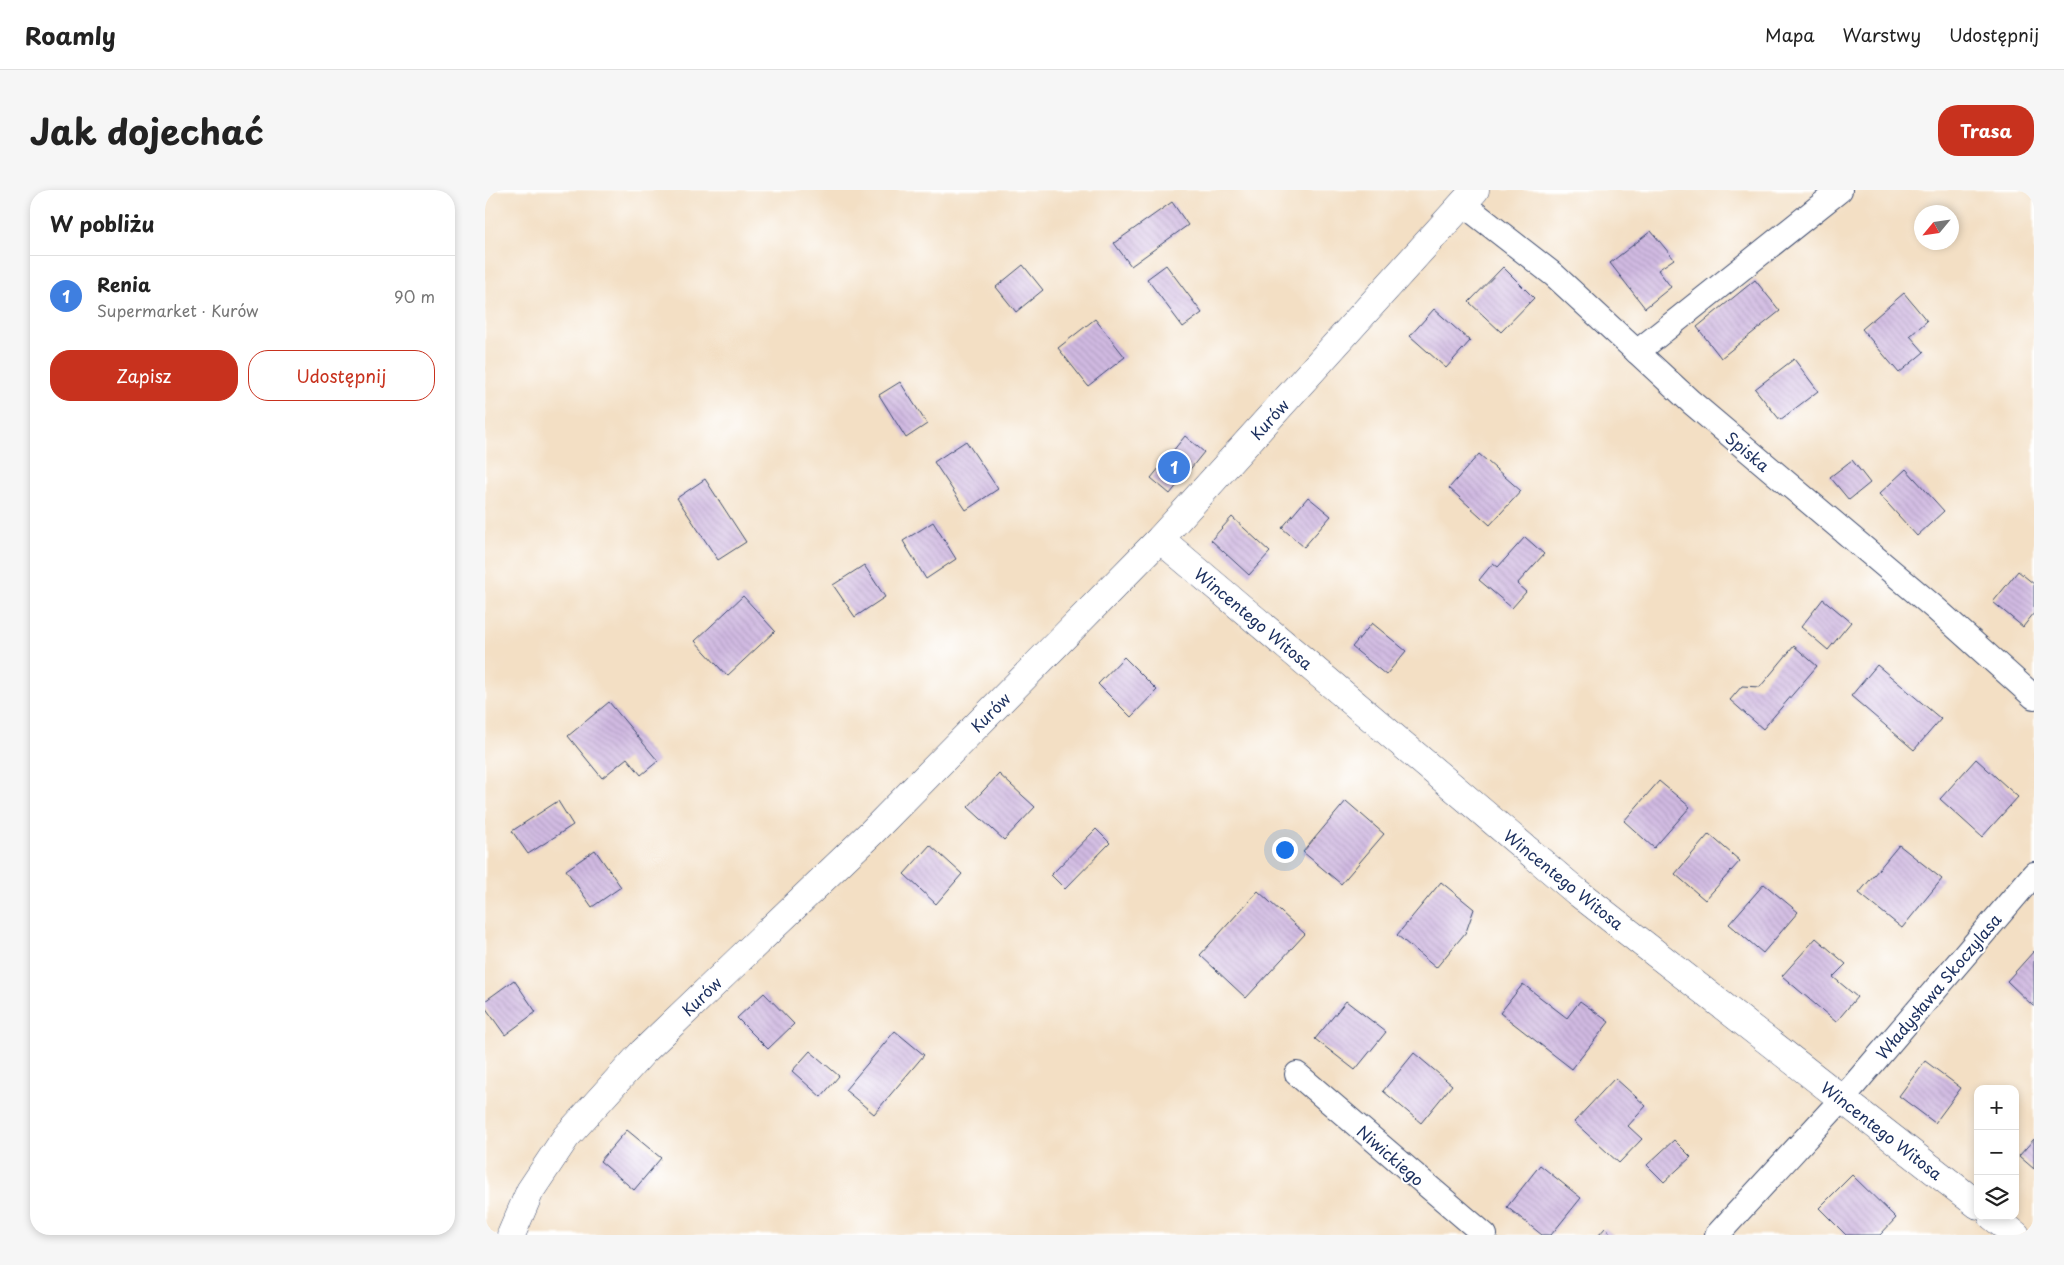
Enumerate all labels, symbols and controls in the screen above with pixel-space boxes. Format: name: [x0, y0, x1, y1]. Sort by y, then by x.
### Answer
text: Roamly: [25, 17, 116, 53]
text: Mapa: [1765, 21, 1815, 48]
text: Warstwy: [1843, 21, 1921, 48]
text: Udostępnij: [1949, 21, 2039, 48]
text: Jak dojechać: [30, 104, 264, 157]
button: Trasa: [1938, 105, 2034, 156]
north arrow: [1914, 205, 1959, 250]
text: W pobliżu: [50, 207, 155, 239]
text: Renia: [97, 270, 151, 298]
text: 1: [62, 284, 70, 308]
text: 90 m: [394, 284, 435, 308]
text: Supermarket · Kurów: [97, 298, 258, 322]
button: Zapisz: [50, 350, 238, 401]
button: Udostępnij: [248, 350, 435, 401]
street label: Kurów: [1244, 393, 1294, 445]
street label: Spiska: [1721, 425, 1775, 477]
pin: 1: [1158, 448, 1190, 486]
street label: Wincentego Witosa: [1190, 561, 1318, 675]
street label: Kurów: [965, 686, 1016, 737]
street label: Wincentego Witosa: [1499, 823, 1629, 935]
your location: [1272, 837, 1298, 863]
street label: Władysława Skoczylasa: [1870, 908, 2006, 1064]
street label: Kurów: [675, 970, 727, 1021]
street label: Wincentego Witosa: [1816, 1075, 1948, 1185]
map controls: [1974, 1085, 2019, 1220]
button: +: [1974, 1085, 2019, 1130]
street label: Niwickiego: [1352, 1119, 1430, 1191]
button: −: [1974, 1130, 2019, 1175]
button: layers: [1974, 1175, 2019, 1220]

